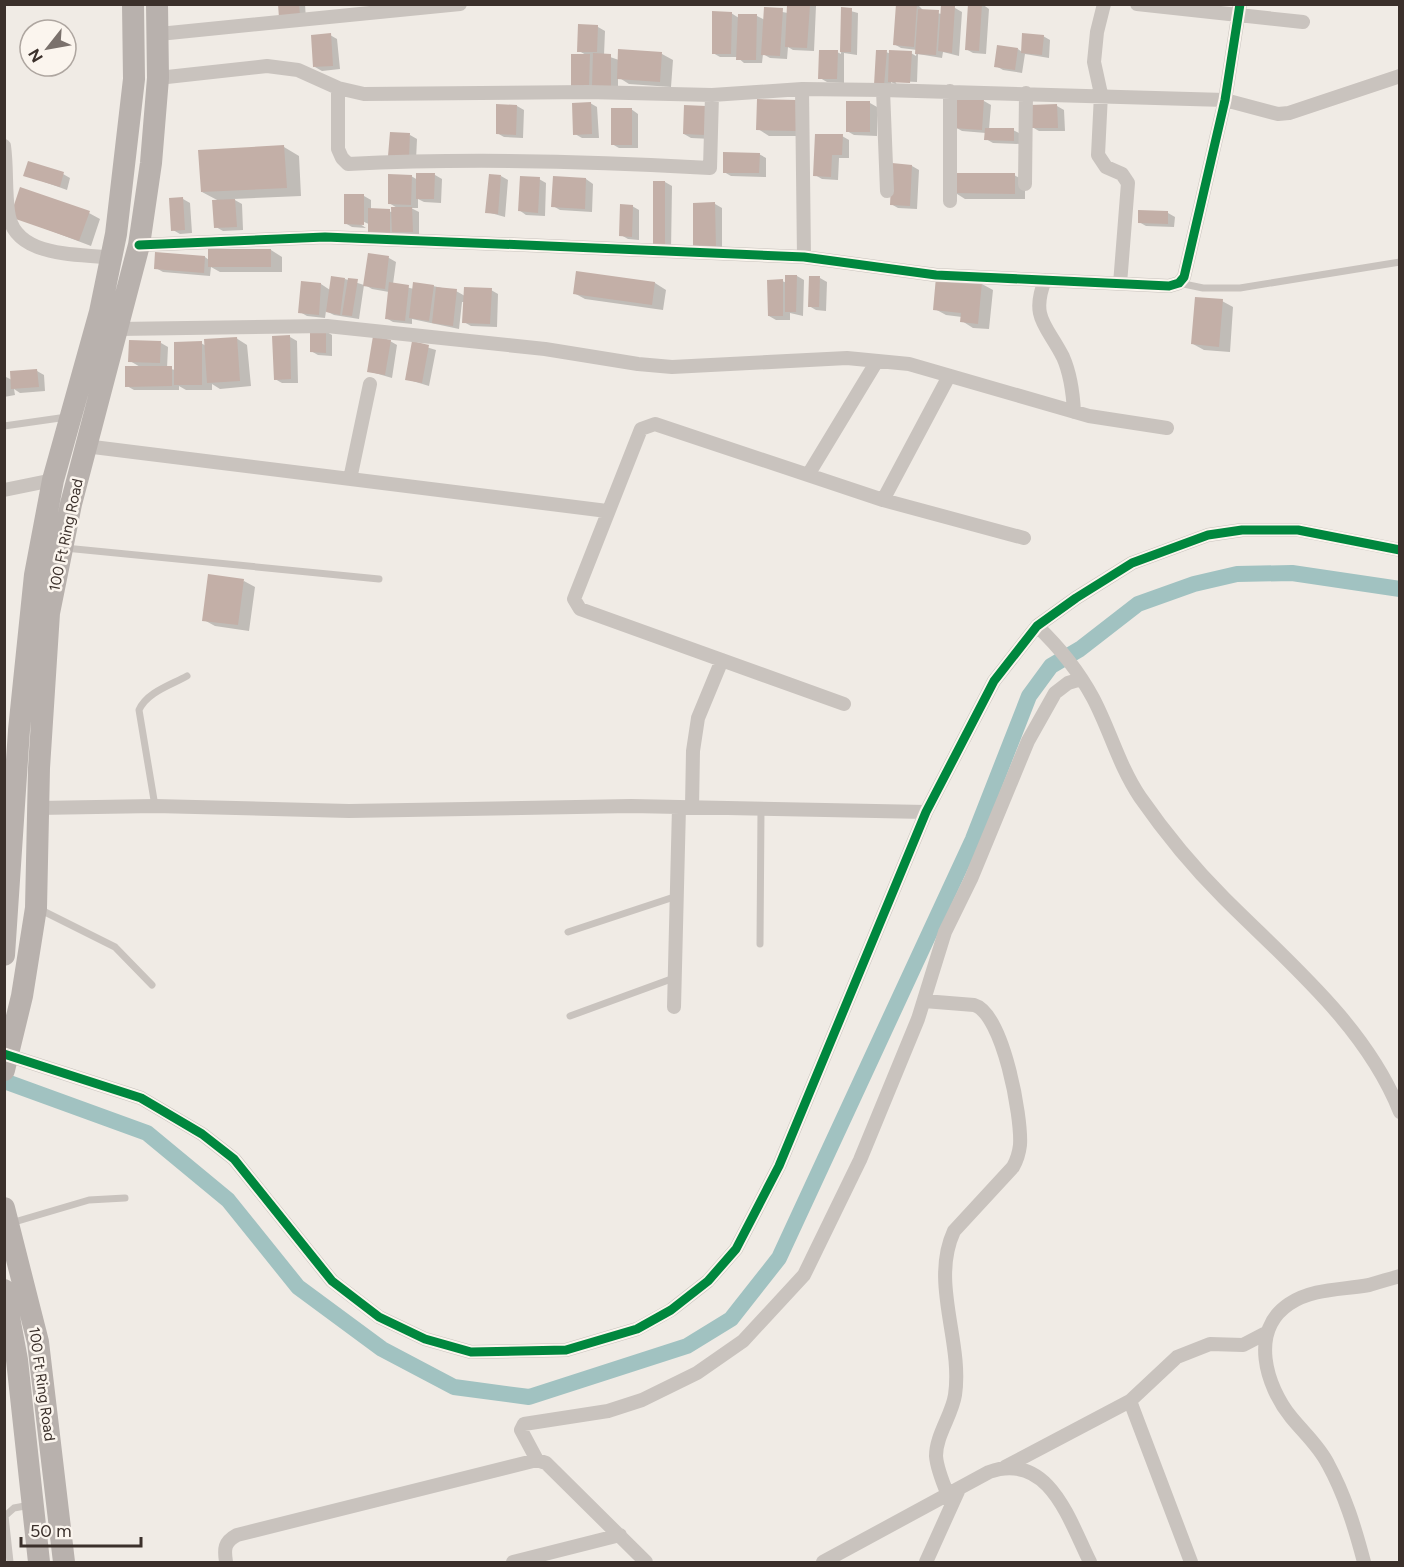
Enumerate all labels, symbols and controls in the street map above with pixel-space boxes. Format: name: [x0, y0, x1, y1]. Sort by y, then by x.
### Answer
north arrow: [18, 18, 78, 78]
text: N: [24, 45, 47, 66]
street label: 100 Ft Ring Road: [45, 477, 87, 593]
street label: 100 Ft Ring Road: [25, 1326, 59, 1442]
scale bar: [21, 1510, 141, 1548]
text: 50 m: [30, 1520, 72, 1542]

